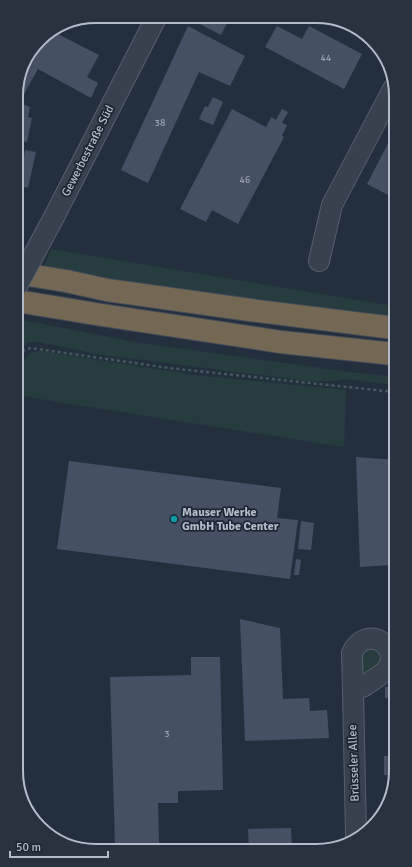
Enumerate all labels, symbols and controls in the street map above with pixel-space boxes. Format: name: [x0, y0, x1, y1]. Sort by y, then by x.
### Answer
house number: 44: [321, 52, 332, 64]
street label: Gewerbestraße Süd: [59, 103, 117, 199]
house number: 38: [155, 117, 165, 129]
house number: 46: [240, 174, 250, 186]
place label: Mauser Werke GmbH Tube Center: [182, 505, 279, 534]
marker: Mauser Werke GmbH Tube Center: [169, 514, 179, 524]
street label: Brüsseler Allee: [345, 724, 363, 802]
house number: 3: [164, 728, 170, 740]
scale bar: [10, 833, 108, 859]
text: 50 m: [16, 840, 41, 855]

